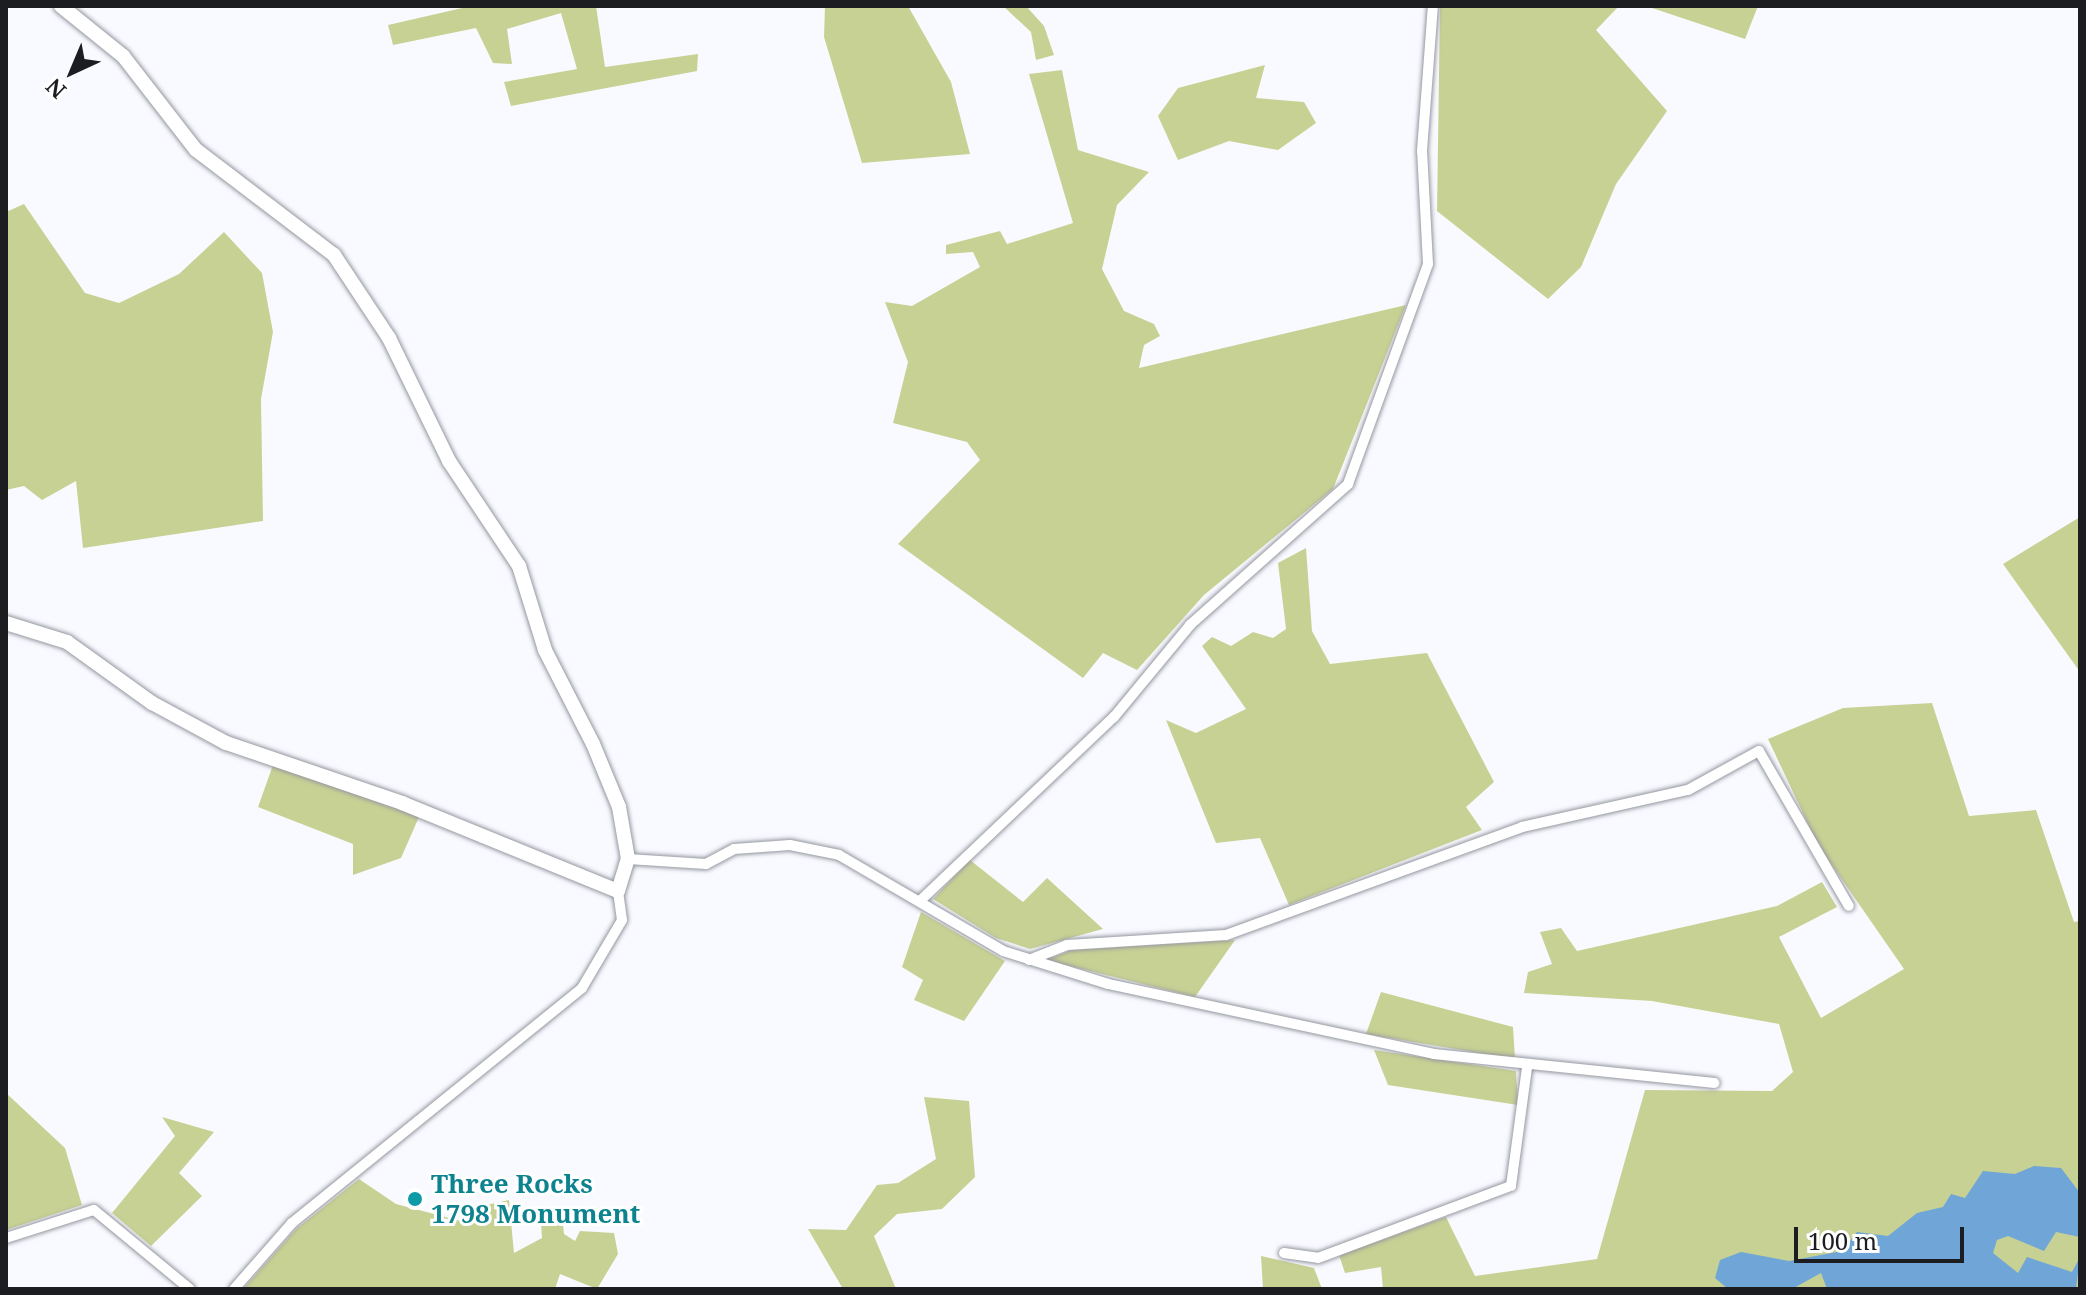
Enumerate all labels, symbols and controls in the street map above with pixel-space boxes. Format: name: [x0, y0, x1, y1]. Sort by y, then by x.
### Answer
north arrow: [32, 32, 112, 112]
text: N: [39, 72, 72, 106]
place label: Three Rocks 1798 Monument: [431, 1168, 640, 1230]
marker: Three Rocks 1798 Monument: [406, 1190, 424, 1208]
scale bar: [1798, 1211, 1968, 1261]
text: 100 m: [1808, 1224, 1877, 1257]

